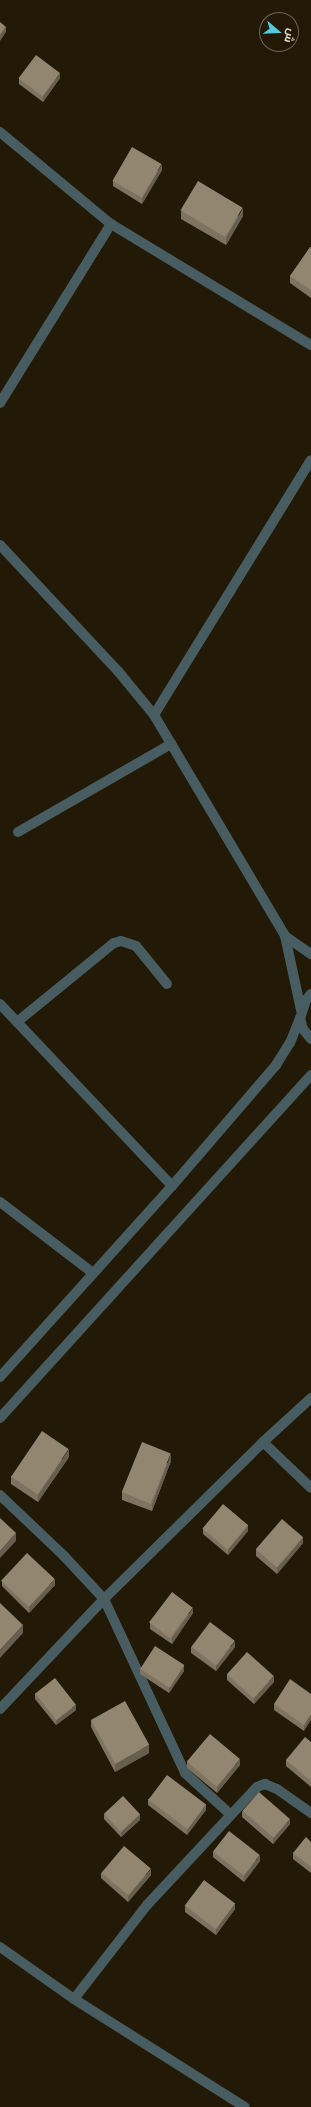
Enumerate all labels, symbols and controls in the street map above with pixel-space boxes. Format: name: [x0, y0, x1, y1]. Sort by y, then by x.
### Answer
north arrow: [259, 12, 299, 52]
text: ش: [281, 27, 298, 45]

